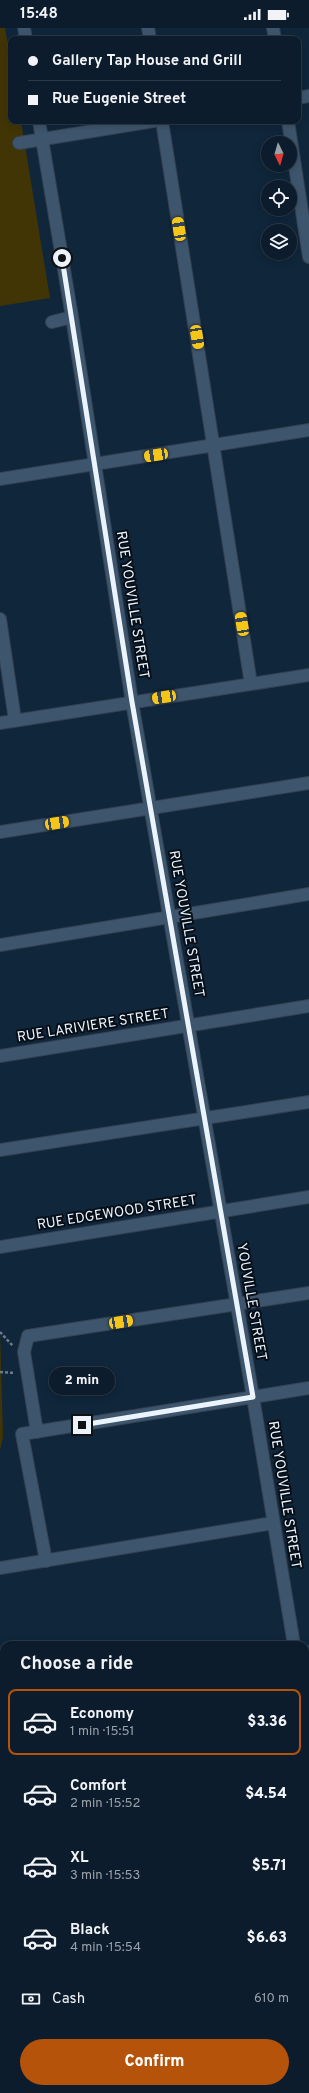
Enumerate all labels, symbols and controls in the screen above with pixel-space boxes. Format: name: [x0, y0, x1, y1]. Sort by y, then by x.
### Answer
text: 15:48: [20, 5, 58, 24]
text: Gallery Tap House and Grill: [52, 52, 242, 71]
text: Rue Eugenie Street: [52, 90, 186, 109]
north arrow: [261, 136, 297, 172]
map controls: [261, 136, 297, 260]
button: locate: [261, 180, 297, 216]
car: [171, 216, 187, 242]
button: layers: [261, 224, 297, 260]
route start: [53, 249, 71, 267]
car: [189, 324, 205, 350]
car: [143, 447, 169, 463]
street label: RUE YOUVILLE STREET: [112, 530, 152, 680]
car: [234, 611, 250, 637]
car: [151, 689, 177, 705]
car: [44, 815, 70, 831]
street label: RUE YOUVILLE STREET: [165, 849, 207, 999]
street label: RUE LARIVIERE STREET: [16, 1006, 170, 1046]
street label: RUE EDGEWOOD STREET: [36, 1192, 198, 1234]
street label: YOUVILLE STREET: [232, 1242, 270, 1362]
car: [108, 1314, 134, 1330]
callout: 2 min: [49, 1367, 115, 1395]
text: 2 min: [65, 1373, 99, 1389]
route end: [73, 1416, 91, 1434]
street label: RUE YOUVILLE STREET: [264, 1420, 304, 1570]
text: Choose a ride: [20, 1653, 133, 1676]
icon: car: [22, 1704, 58, 1740]
text: Economy: [70, 1705, 134, 1724]
text: $3.36: [247, 1713, 287, 1732]
text: 1 min · 15:51: [70, 1724, 134, 1740]
icon: car: [22, 1776, 58, 1812]
text: Comfort: [70, 1777, 127, 1796]
text: $4.54: [245, 1785, 287, 1804]
text: 2 min · 15:52: [70, 1796, 141, 1812]
icon: car: [22, 1848, 58, 1884]
text: XL: [70, 1849, 88, 1868]
text: $5.71: [252, 1857, 287, 1876]
text: 3 min · 15:53: [70, 1868, 140, 1884]
icon: car: [22, 1920, 58, 1956]
text: Black: [70, 1921, 110, 1940]
text: $6.63: [247, 1929, 287, 1948]
text: 4 min · 15:54: [70, 1940, 141, 1956]
icon: cash: [20, 1988, 42, 2010]
text: Cash: [52, 1990, 85, 2009]
text: 610 m: [254, 1991, 289, 2007]
button: Confirm: [20, 2039, 289, 2085]

